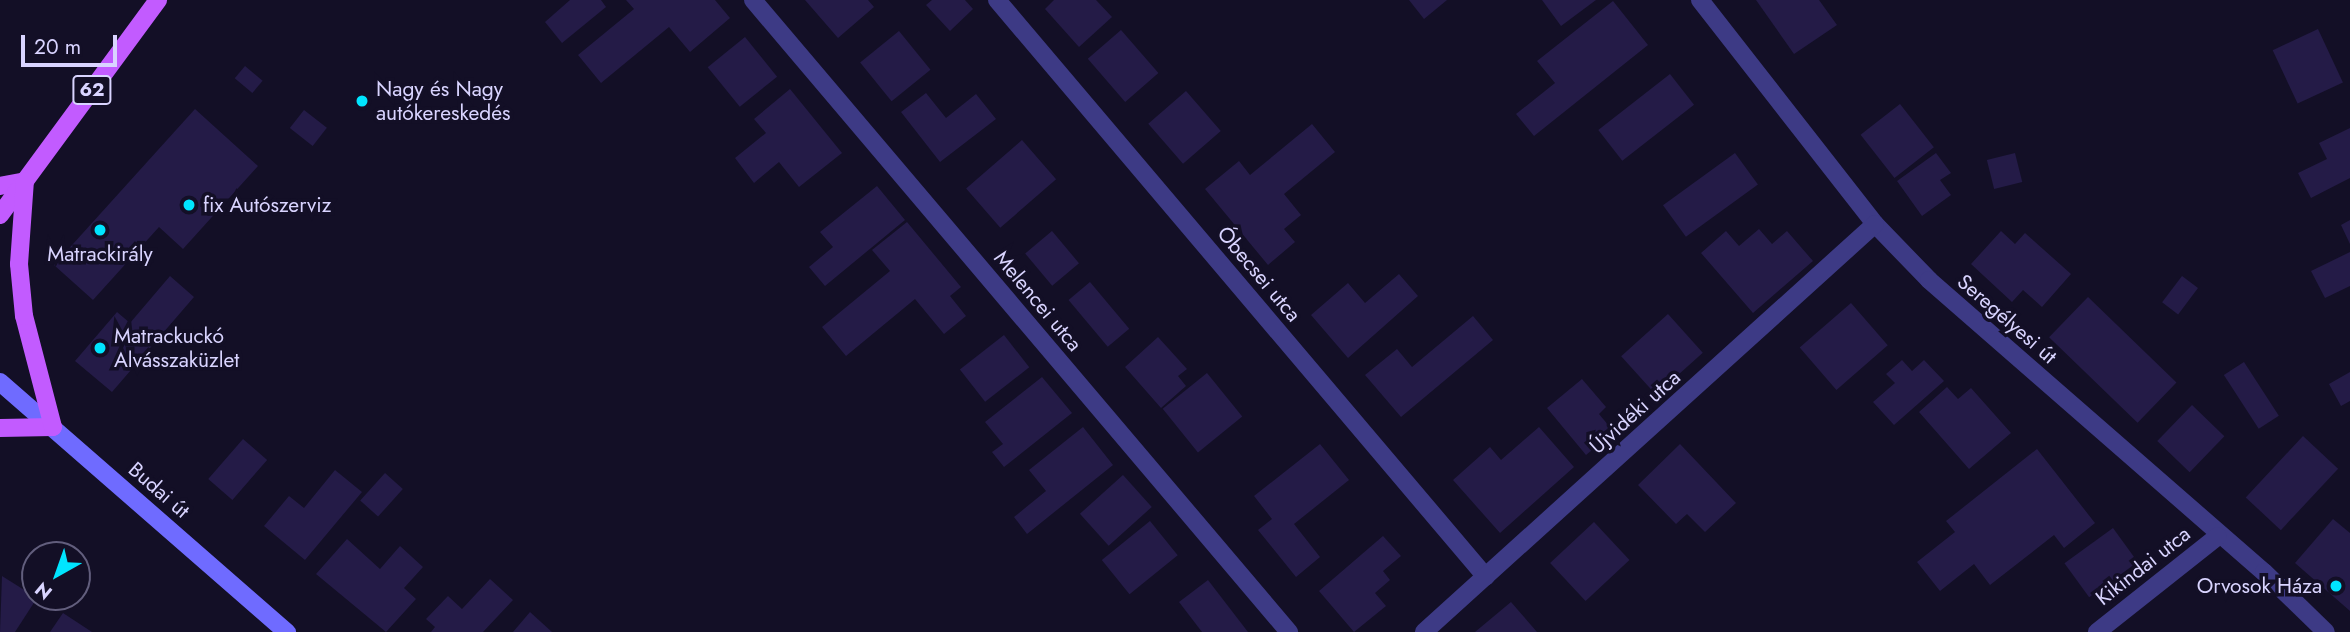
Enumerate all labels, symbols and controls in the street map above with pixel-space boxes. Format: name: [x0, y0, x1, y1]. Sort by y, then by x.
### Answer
scale bar: [24, 21, 121, 65]
text: 20 m: [34, 32, 81, 62]
road number: 62: [71, 74, 113, 106]
place label: Nagy és Nagy autókereskedés: [376, 76, 511, 126]
marker: Nagy és Nagy autókereskedés: [354, 93, 370, 109]
place label: fix Autószerviz: [203, 192, 331, 218]
marker: fix Autószerviz: [181, 197, 197, 213]
street label: Óbecsei utca: [1212, 221, 1306, 327]
marker: Matrackirály: [92, 222, 108, 238]
place label: Matrackirály: [47, 241, 153, 267]
street label: Melencei utca: [989, 246, 1087, 356]
street label: Seregélyesi út: [1952, 269, 2062, 369]
place label: Matrackuckó Alvásszaküzlet: [114, 323, 239, 373]
marker: Matrackuckó Alvásszaküzlet: [92, 340, 108, 356]
street label: Újvidéki utca: [1585, 365, 1685, 459]
street label: Budai út: [123, 457, 195, 523]
street label: Kikindai utca: [2091, 521, 2195, 611]
north arrow: [21, 541, 91, 611]
place label: Orvosok Háza: [2197, 573, 2322, 599]
text: N: [29, 576, 58, 606]
marker: Orvosok Háza: [2328, 578, 2344, 594]

